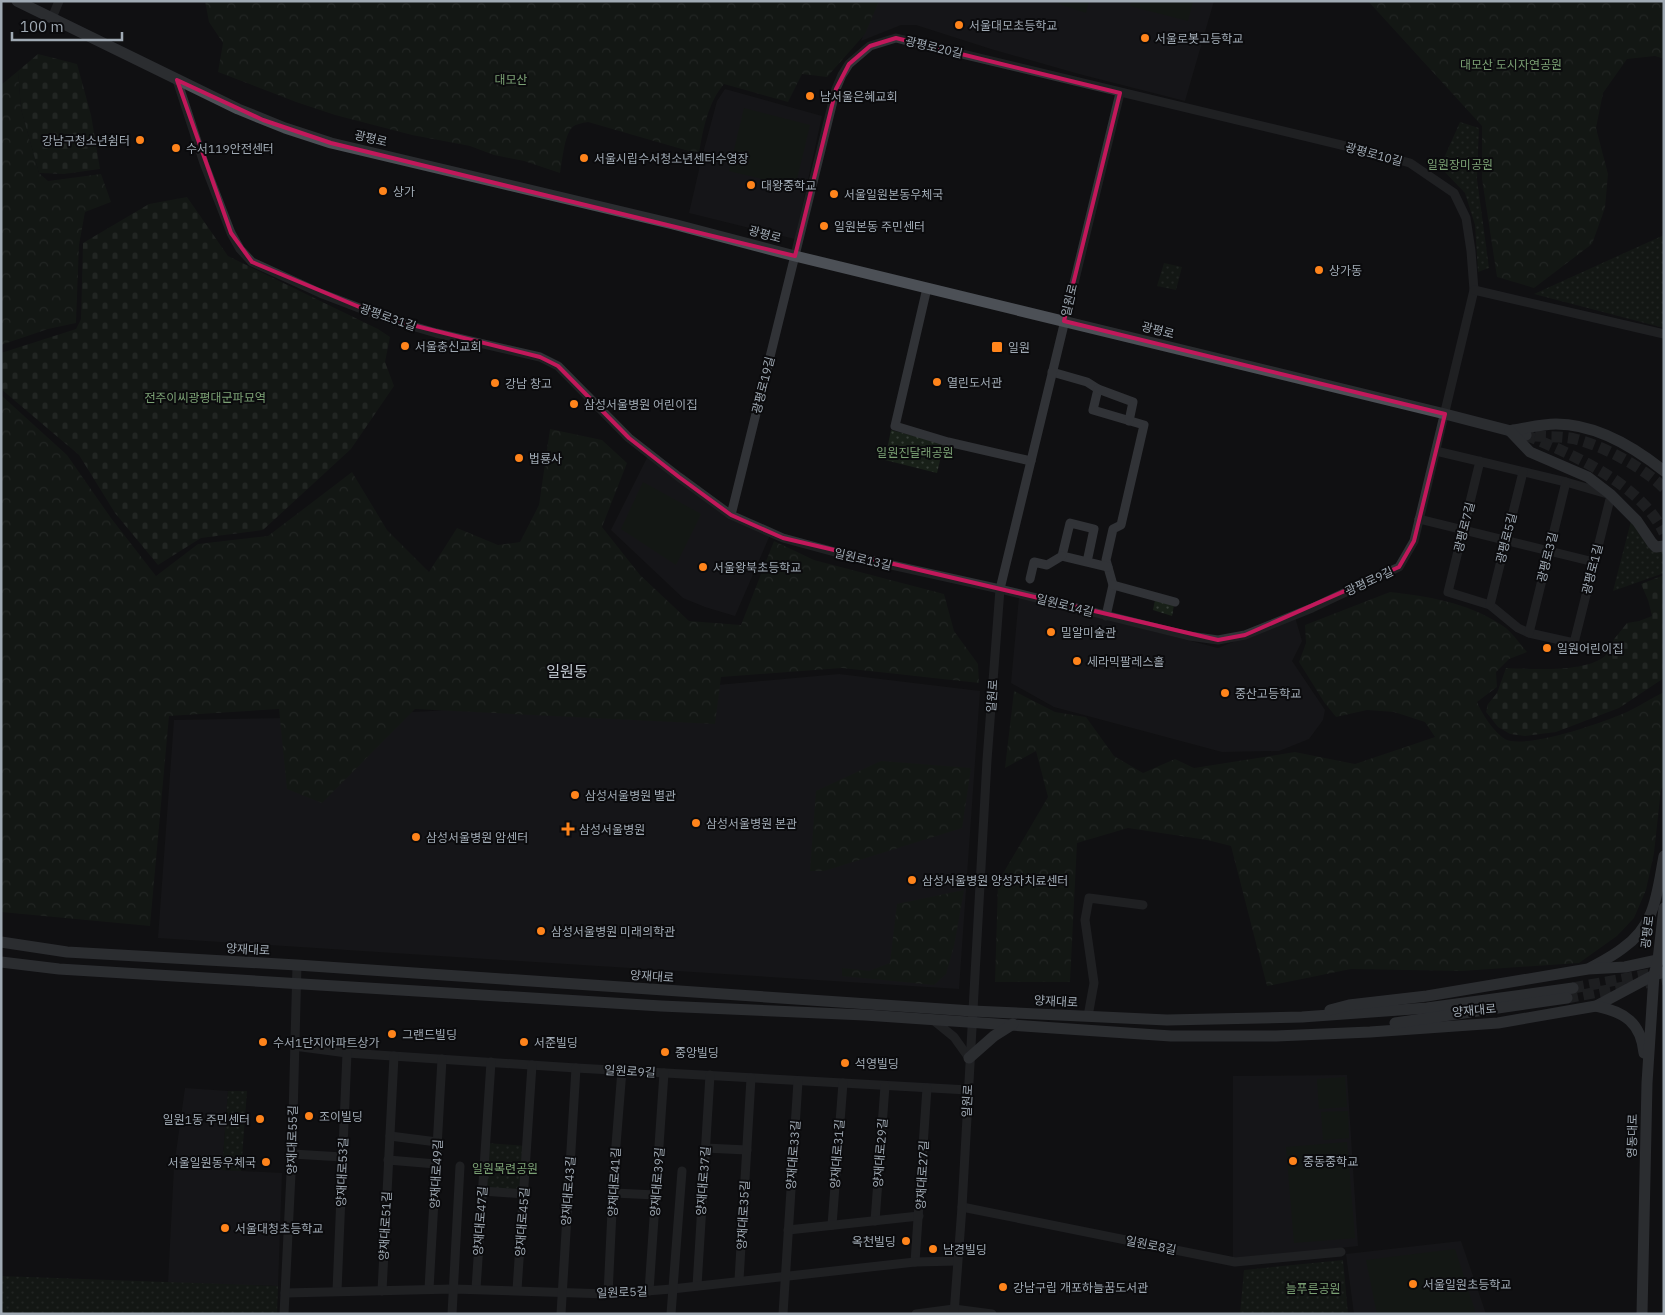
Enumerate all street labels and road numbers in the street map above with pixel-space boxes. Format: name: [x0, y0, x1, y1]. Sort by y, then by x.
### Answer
street label: 광평로20길: [904, 33, 964, 61]
street label: 광평로: [353, 127, 389, 149]
street label: 광평로10길: [1344, 139, 1404, 169]
street label: 광평로: [747, 222, 783, 246]
street label: 일원로: [1058, 282, 1080, 318]
street label: 광평로31길: [358, 300, 418, 334]
street label: 광평로: [1140, 319, 1176, 341]
street label: 광평로19길: [749, 355, 777, 415]
street label: 광평로7길: [1451, 500, 1477, 554]
street label: 광평로5길: [1493, 511, 1519, 565]
street label: 광평로3길: [1534, 530, 1560, 584]
street label: 광평로1길: [1579, 542, 1605, 596]
street label: 일원로13길: [833, 545, 893, 573]
street label: 광평로9길: [1343, 563, 1395, 599]
street label: 일원로14길: [1035, 591, 1095, 619]
street label: 일원로: [983, 679, 1001, 713]
street label: 광평로: [1638, 915, 1656, 949]
street label: 양재대로: [226, 940, 270, 958]
street label: 양재대로: [629, 967, 675, 985]
street label: 양재대로: [1034, 992, 1078, 1010]
street label: 양재대로: [1451, 1001, 1497, 1019]
street label: 일원로9길: [604, 1062, 656, 1080]
street label: 일원로: [959, 1084, 975, 1118]
street label: 양재대로55길: [284, 1105, 300, 1175]
street label: 영동대로: [1624, 1114, 1640, 1158]
street label: 양재대로29길: [870, 1118, 890, 1188]
street label: 양재대로31길: [827, 1119, 847, 1189]
street label: 양재대로33길: [783, 1120, 803, 1190]
street label: 양재대로53길: [333, 1137, 351, 1207]
street label: 양재대로49길: [427, 1139, 445, 1209]
street label: 양재대로27길: [913, 1140, 931, 1210]
street label: 양재대로37길: [693, 1146, 713, 1216]
street label: 양재대로41길: [605, 1147, 623, 1217]
street label: 양재대로39길: [647, 1147, 667, 1217]
street label: 양재대로43길: [558, 1156, 578, 1226]
street label: 양재대로35길: [734, 1180, 752, 1250]
street label: 양재대로47길: [470, 1186, 490, 1256]
street label: 양재대로45길: [512, 1187, 532, 1257]
street label: 양재대로51길: [376, 1191, 394, 1261]
street label: 일원로8길: [1124, 1233, 1178, 1257]
street label: 일원로5길: [596, 1284, 648, 1300]

